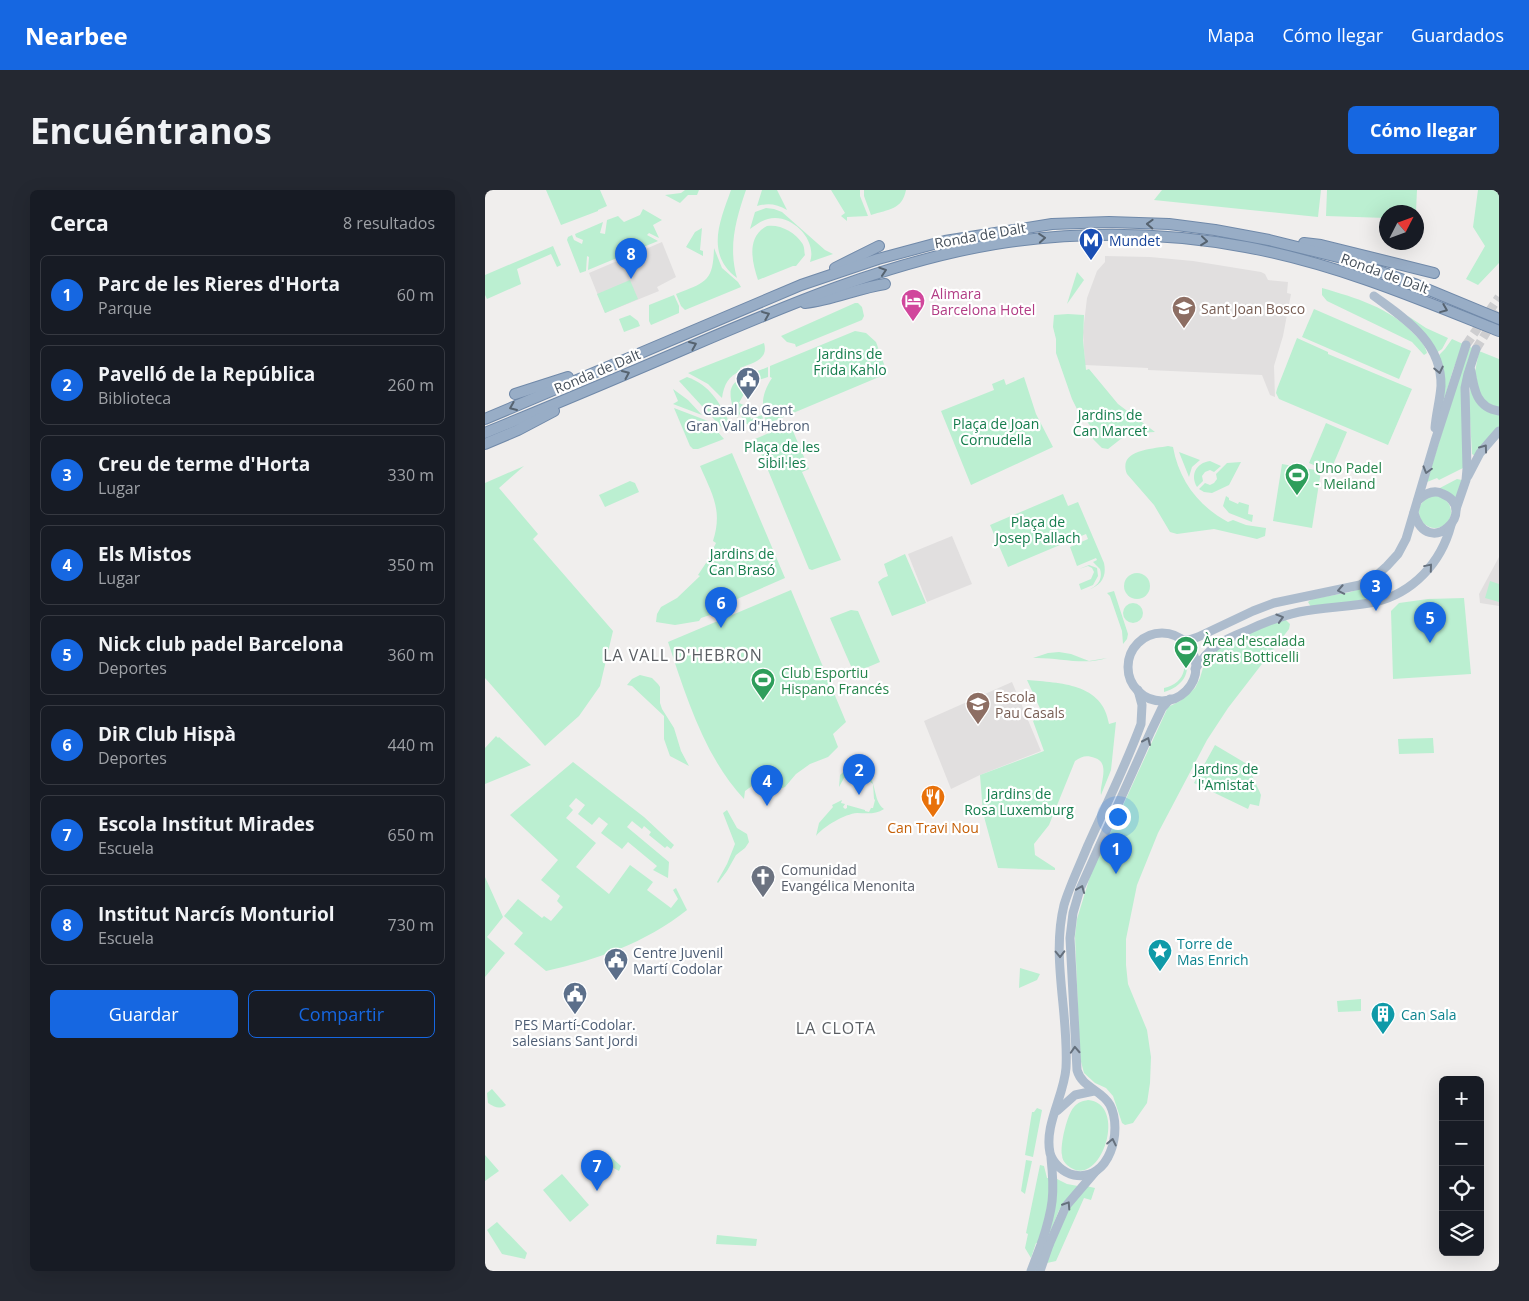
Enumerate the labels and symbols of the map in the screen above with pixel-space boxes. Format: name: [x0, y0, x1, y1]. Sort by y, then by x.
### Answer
north arrow: [1379, 205, 1424, 250]
street label: Ronda de Dalt: [933, 218, 1027, 252]
one-way arrow: [1145, 218, 1153, 229]
metro station icon: Mundet: [1078, 227, 1104, 261]
place label: Mundet: [1109, 231, 1160, 250]
one-way arrow: [1038, 233, 1046, 244]
one-way arrow: [1200, 235, 1208, 246]
pin: 8: [615, 238, 647, 279]
street label: Ronda de Dalt: [1338, 248, 1432, 298]
one-way arrow: [878, 267, 887, 277]
place label: Alimara Barcelona Hotel: [931, 284, 1035, 319]
hotel icon: Alimara Barcelona Hotel: [900, 288, 926, 322]
school or university icon: Sant Joan Bosco: [1171, 295, 1197, 329]
place label: Sant Joan Bosco: [1201, 299, 1305, 318]
one-way arrow: [1439, 303, 1448, 313]
one-way arrow: [761, 310, 769, 320]
one-way arrow: [688, 341, 697, 352]
street label: Ronda de Dalt: [551, 344, 643, 398]
park label: Jardins de Frida Kahlo: [813, 344, 887, 379]
one-way arrow: [1433, 365, 1443, 374]
public building icon: Casal de Gent Gran Vall d'Hebron: [735, 366, 761, 400]
one-way arrow: [621, 370, 630, 381]
one-way arrow: [509, 400, 518, 411]
place label: Casal de Gent Gran Vall d'Hebron: [686, 400, 810, 435]
park label: Jardins de Can Marcet: [1073, 405, 1147, 440]
park label: Plaça de Joan Cornudella: [953, 414, 1039, 449]
park label: Plaça de les Sibil·les: [744, 437, 820, 472]
one-way arrow: [1479, 445, 1487, 454]
place label: Uno Padel - Meiland: [1315, 458, 1382, 493]
sports icon: Uno Padel - Meiland: [1284, 462, 1310, 496]
one-way arrow: [1422, 466, 1432, 474]
park label: Plaça de Josep Pallach: [993, 512, 1081, 547]
park label: Jardins de Can Brasó: [708, 544, 775, 579]
one-way arrow: [1424, 564, 1433, 573]
pin: 3: [1360, 570, 1392, 611]
one-way arrow: [1336, 584, 1345, 595]
pin: 6: [705, 587, 737, 628]
pin: 5: [1414, 602, 1446, 643]
one-way arrow: [1275, 613, 1283, 623]
place label: Àrea d'escalada gratis Botticelli: [1203, 631, 1305, 666]
sports icon: Àrea d'escalada gratis Botticelli: [1173, 635, 1199, 669]
district label: LA VALL D'HEBRON: [603, 644, 763, 666]
place label: Club Esportiu Hispano Francés: [781, 663, 889, 698]
sports icon: Club Esportiu Hispano Francés: [750, 667, 776, 701]
place label: Escola Pau Casals: [995, 687, 1065, 722]
school or university icon: Escola Pau Casals: [965, 691, 991, 725]
one-way arrow: [1140, 737, 1151, 746]
pin: 2: [843, 754, 875, 795]
park label: Jardins de l'Amistat: [1192, 759, 1258, 794]
pin: 4: [751, 765, 783, 806]
restaurant icon: Can Travi Nou: [920, 784, 946, 818]
park label: Jardins de Rosa Luxemburg: [964, 784, 1074, 819]
your location: [1105, 804, 1131, 830]
place label: Can Travi Nou: [887, 818, 979, 837]
pin: 1: [1100, 833, 1132, 874]
place label: Comunidad Evangélica Menonita: [781, 860, 915, 895]
church icon: Comunidad Evangélica Menonita: [750, 864, 776, 898]
one-way arrow: [1074, 885, 1085, 894]
place label: Torre de Mas Enrich: [1177, 934, 1249, 969]
place icon: Torre de Mas Enrich: [1147, 938, 1173, 972]
place label: Centre Juvenil Martí Codolar: [633, 943, 723, 978]
public building icon: Centre Juvenil Martí Codolar: [603, 947, 629, 981]
one-way arrow: [1055, 950, 1065, 958]
public building icon: PES Martí-Codolar. salesians Sant Jordi: [562, 981, 588, 1015]
building icon: Can Sala: [1370, 1001, 1396, 1035]
place label: Can Sala: [1401, 1005, 1457, 1024]
place label: PES Martí-Codolar. salesians Sant Jordi: [512, 1015, 638, 1050]
district label: LA CLOTA: [796, 1017, 876, 1039]
one-way arrow: [1069, 1046, 1080, 1054]
one-way arrow: [1107, 1138, 1117, 1146]
pin: 7: [581, 1150, 613, 1191]
one-way arrow: [1061, 1201, 1070, 1211]

